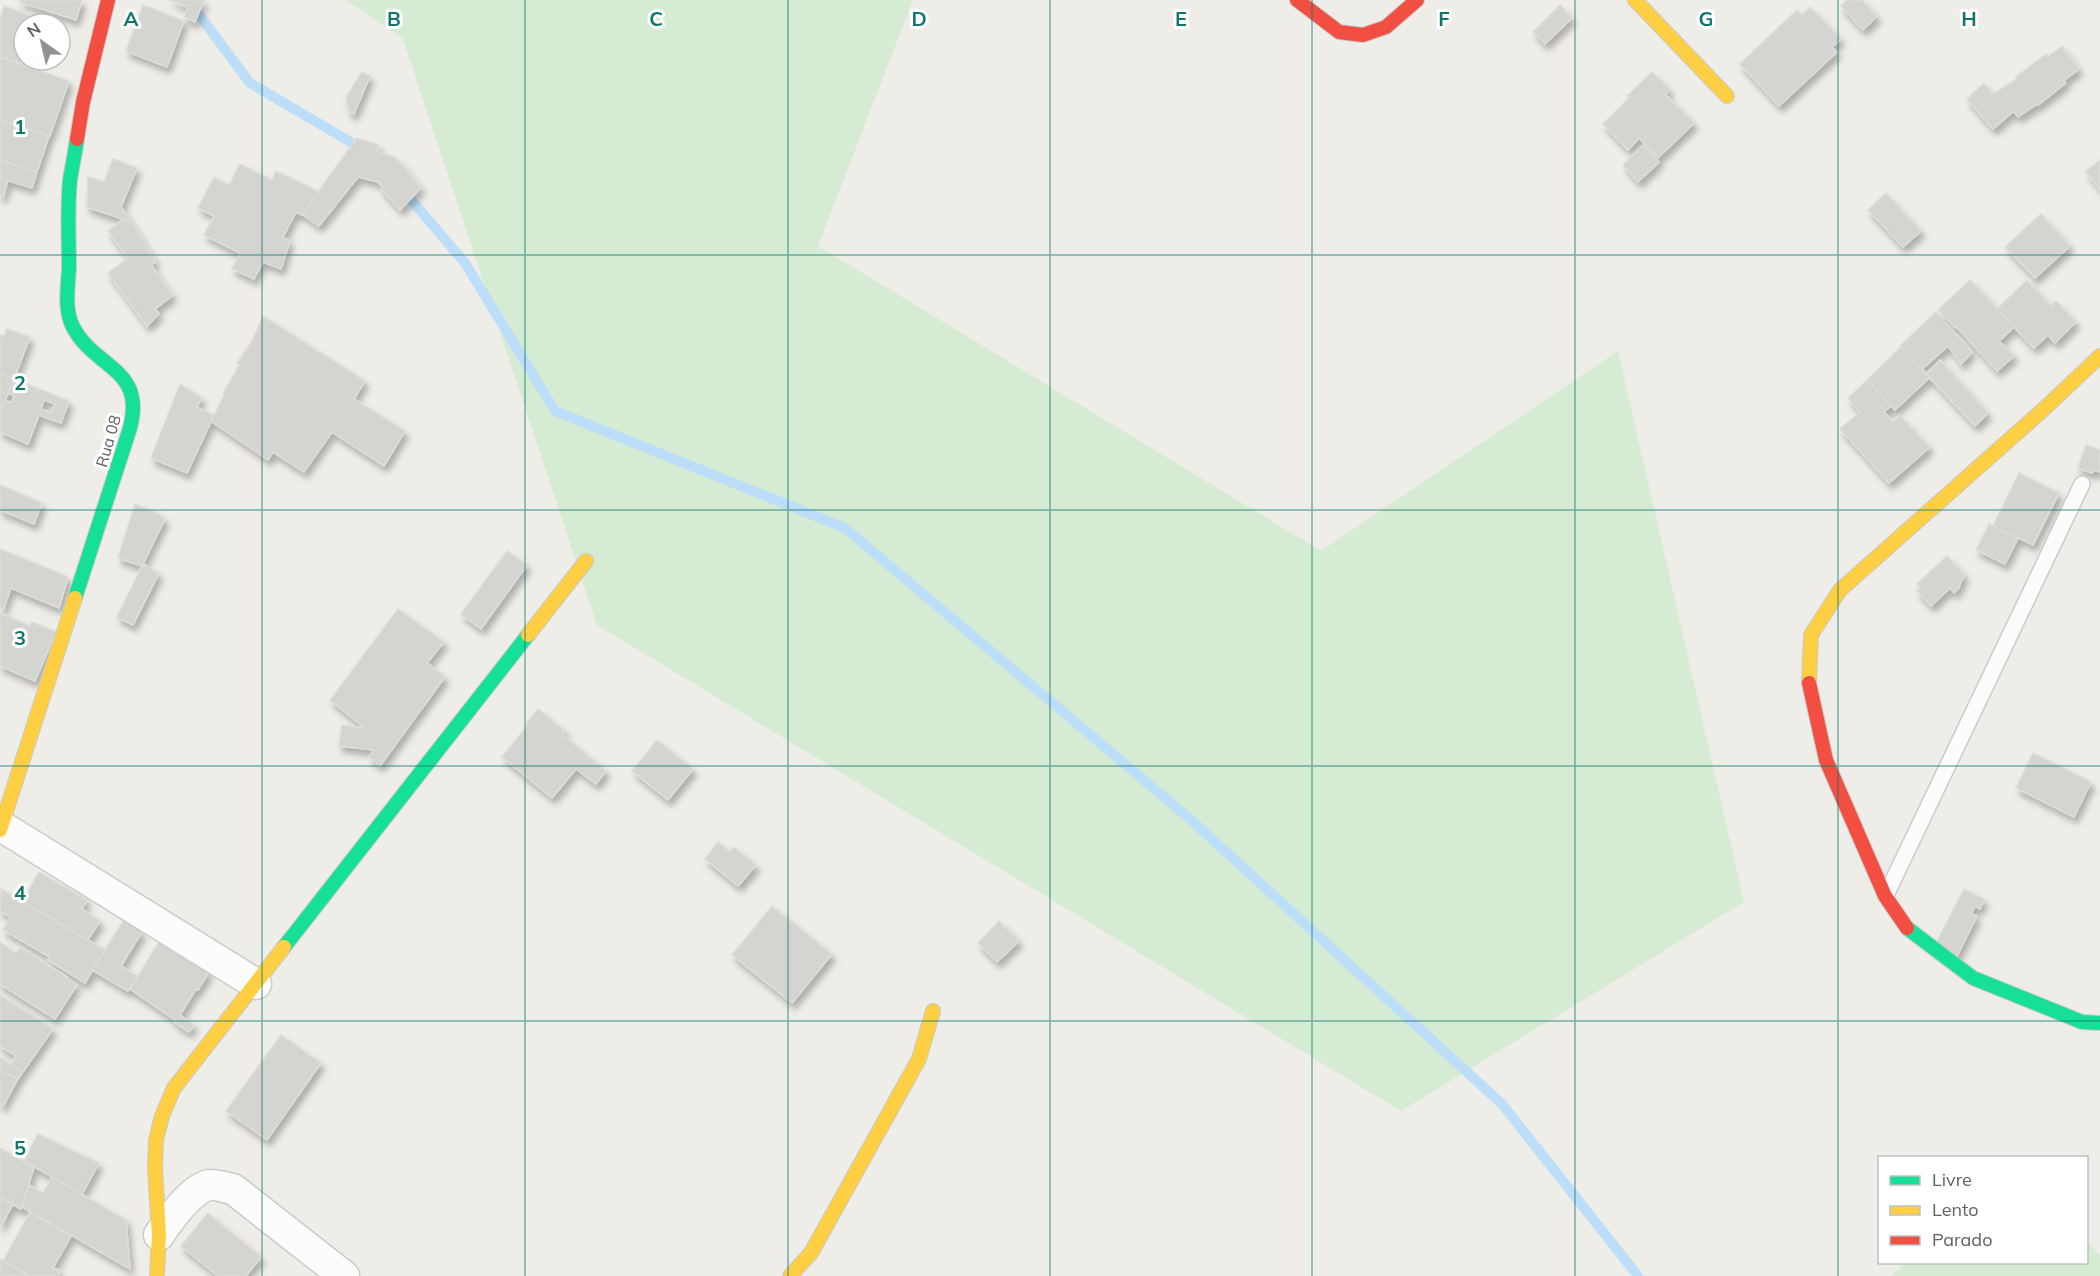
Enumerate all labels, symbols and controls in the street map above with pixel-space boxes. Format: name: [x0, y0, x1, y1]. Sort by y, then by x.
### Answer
text: A: [124, 6, 139, 31]
text: B: [387, 6, 401, 31]
text: C: [649, 6, 663, 31]
text: D: [911, 6, 927, 31]
text: E: [1175, 6, 1187, 31]
text: F: [1438, 6, 1450, 31]
text: G: [1699, 6, 1713, 31]
text: H: [1961, 6, 1977, 31]
north arrow: [12, 12, 72, 72]
text: N: [23, 18, 44, 41]
text: 1: [14, 114, 26, 139]
text: 2: [14, 370, 26, 395]
street label: Rua 08: [91, 413, 125, 469]
text: 3: [14, 625, 26, 650]
text: 4: [14, 880, 26, 905]
text: 5: [14, 1135, 26, 1160]
legend: [1878, 1156, 2088, 1264]
text: Livre: [1932, 1168, 1972, 1191]
text: Lento: [1932, 1198, 1979, 1221]
text: Parado: [1932, 1228, 1992, 1251]

